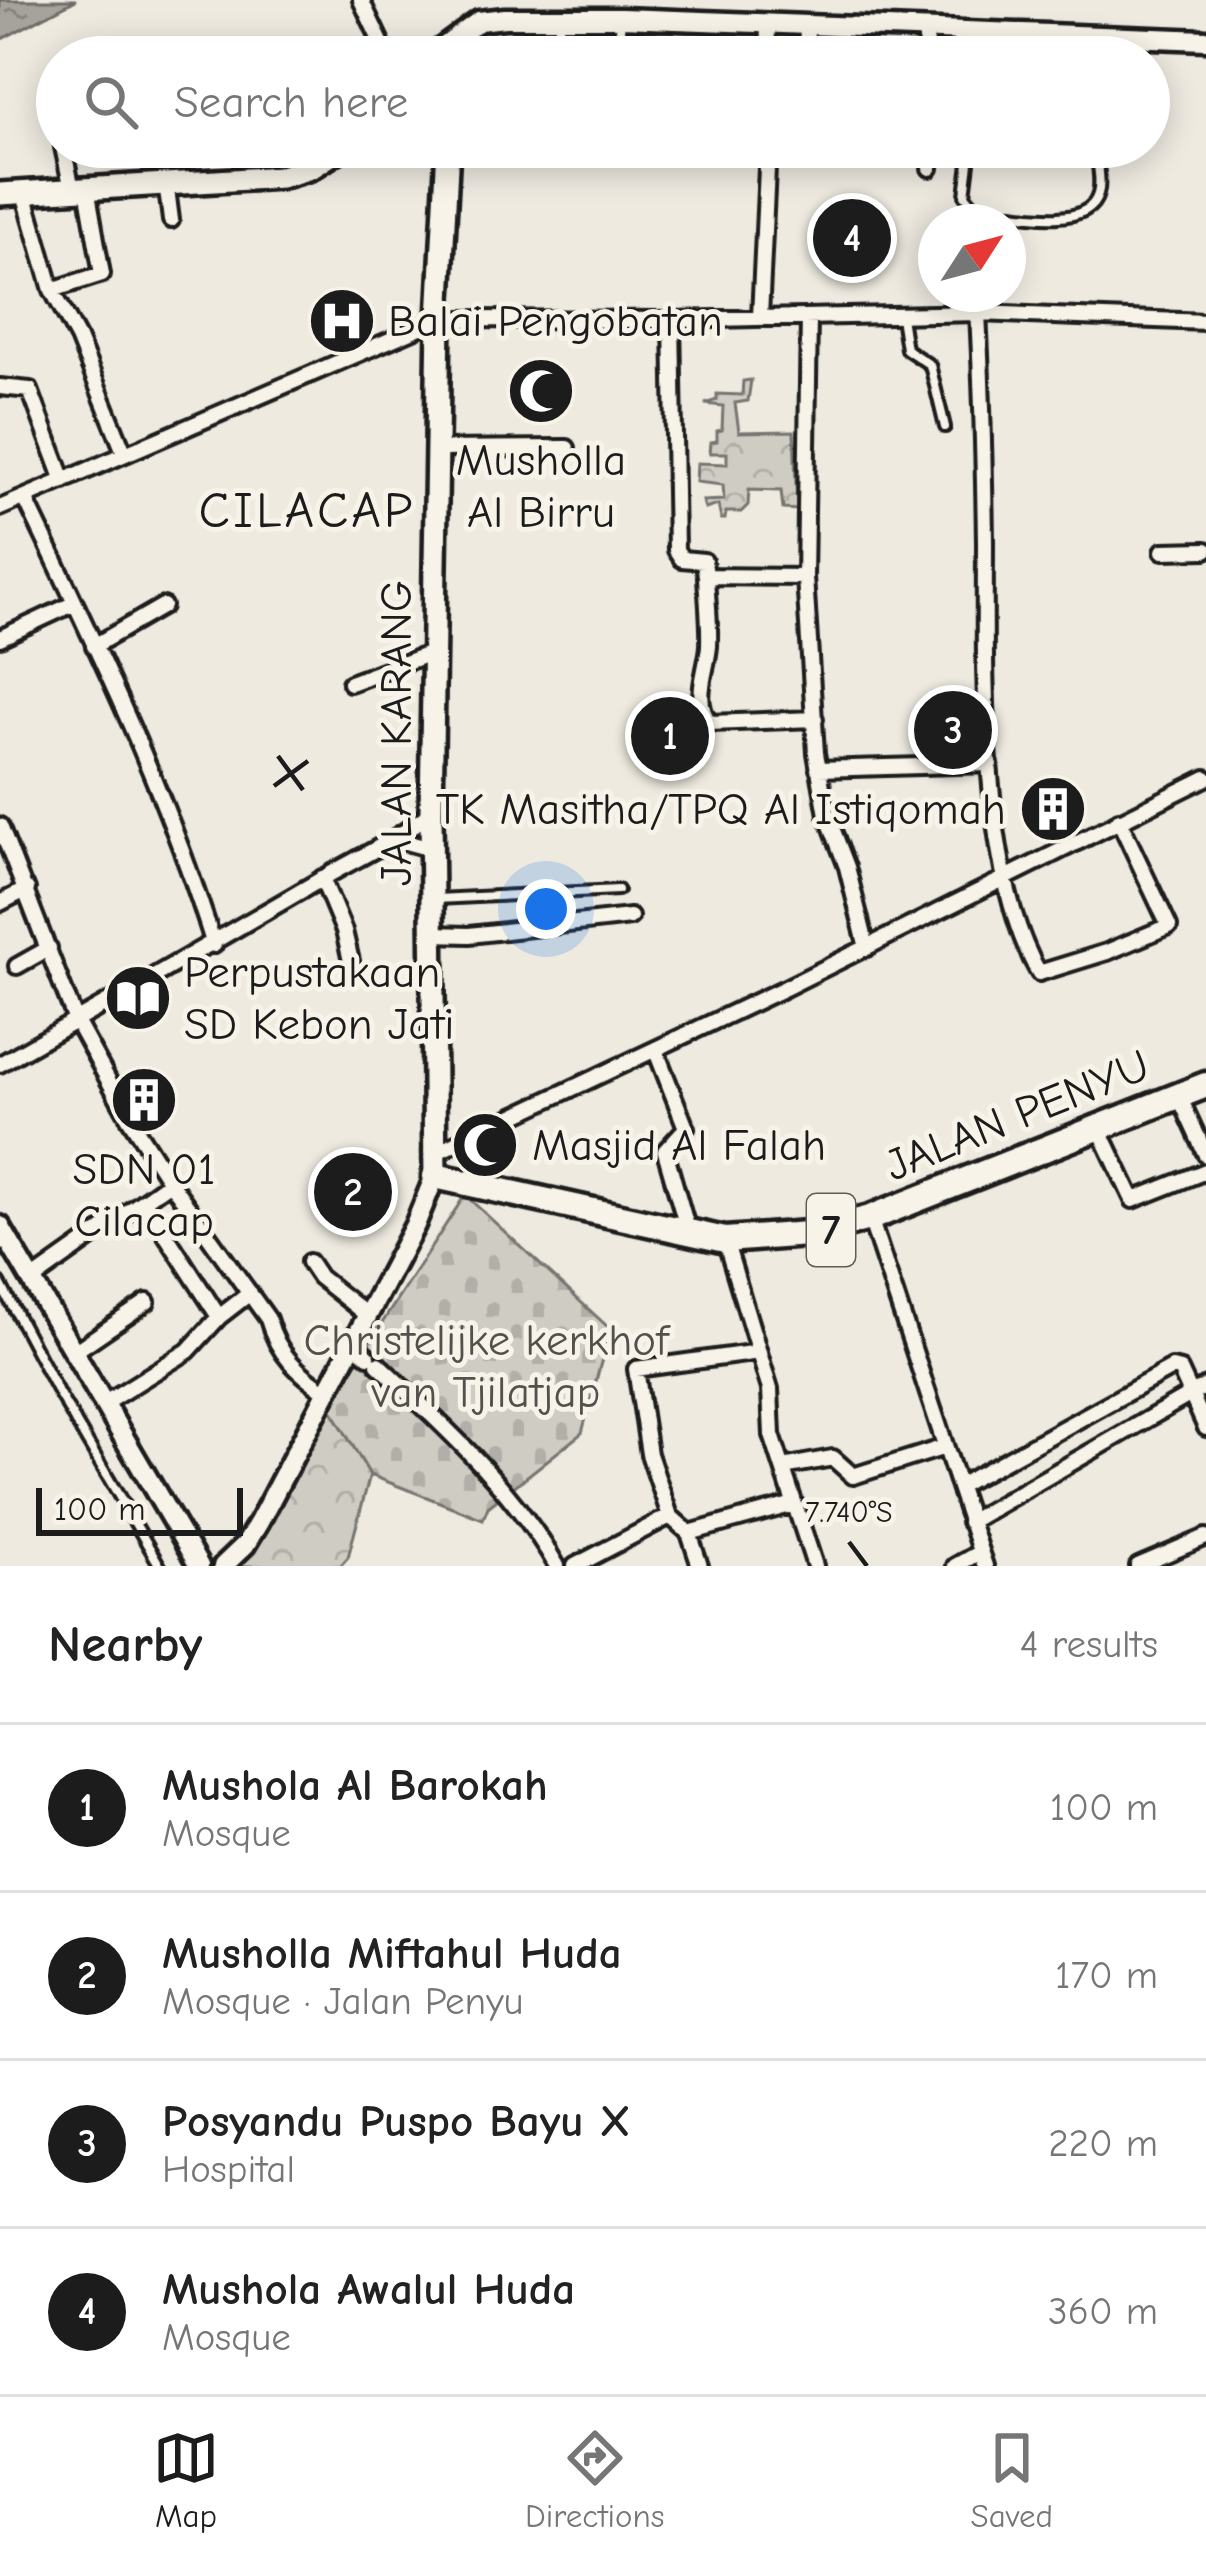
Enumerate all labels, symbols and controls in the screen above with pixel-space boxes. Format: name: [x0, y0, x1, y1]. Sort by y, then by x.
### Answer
search box: [36, 36, 1170, 168]
icon: search: [78, 69, 144, 135]
text: Search here: [174, 76, 408, 128]
pin: 4: [813, 193, 891, 283]
north arrow: [918, 204, 1026, 312]
hospital icon: Balai Pengobatan: [307, 286, 377, 356]
place label: Balai Pengobatan: [388, 295, 723, 347]
mosque icon: Musholla Al Birru: [506, 356, 576, 426]
place label: Musholla Al Birru: [456, 434, 626, 538]
district label: CILACAP: [199, 481, 415, 540]
street label: JALAN KARANG: [370, 580, 422, 886]
pin: 3: [914, 685, 992, 775]
pin: 1: [631, 691, 709, 781]
building icon: TK Masitha/TPQ Al Istiqomah: [1018, 774, 1088, 844]
place label: TK Masitha/TPQ Al Istiqomah: [436, 783, 1006, 835]
your location: [516, 879, 576, 939]
place label: Perpustakaan SD Kebon Jati: [184, 946, 455, 1050]
library icon: Perpustakaan SD Kebon Jati: [103, 963, 173, 1033]
street label: JALAN PENYU: [878, 1038, 1156, 1192]
building icon: SDN 01 Cilacap: [109, 1065, 179, 1135]
mosque icon: Masjid Al Falah: [450, 1110, 520, 1180]
place label: Masjid Al Falah: [532, 1119, 826, 1171]
place label: SDN 01 Cilacap: [72, 1143, 216, 1247]
pin: 2: [314, 1147, 392, 1237]
road number: 7: [807, 1194, 855, 1266]
park label: Christelijke kerkhof van Tjilatjap: [303, 1314, 671, 1418]
scale bar: [36, 1482, 243, 1535]
text: 100 m: [54, 1490, 146, 1528]
text: 7.740°S: [805, 1495, 893, 1530]
text: Nearby: [48, 1615, 202, 1674]
text: 4 results: [1020, 1622, 1158, 1667]
text: Mushola Al Barokah: [162, 1759, 548, 1811]
text: 1: [79, 1785, 95, 1830]
text: 100 m: [1050, 1785, 1158, 1830]
text: Mosque: [162, 1811, 291, 1856]
text: Musholla Miftahul Huda: [162, 1927, 622, 1979]
text: 2: [77, 1953, 97, 1998]
text: 170 m: [1055, 1953, 1158, 1998]
text: Mosque · Jalan Penyu: [162, 1979, 524, 2024]
text: Posyandu Puspo Bayu X: [162, 2095, 631, 2147]
text: 3: [77, 2121, 97, 2166]
text: 220 m: [1048, 2121, 1158, 2166]
text: Hospital: [162, 2147, 295, 2192]
text: Mushola Awalul Huda: [162, 2263, 575, 2315]
text: 4: [78, 2289, 96, 2334]
text: 360 m: [1048, 2289, 1158, 2334]
text: Mosque: [162, 2315, 291, 2360]
tab: Map: [153, 2425, 219, 2535]
tab: Directions: [525, 2425, 665, 2535]
tab: Saved: [971, 2425, 1053, 2535]

